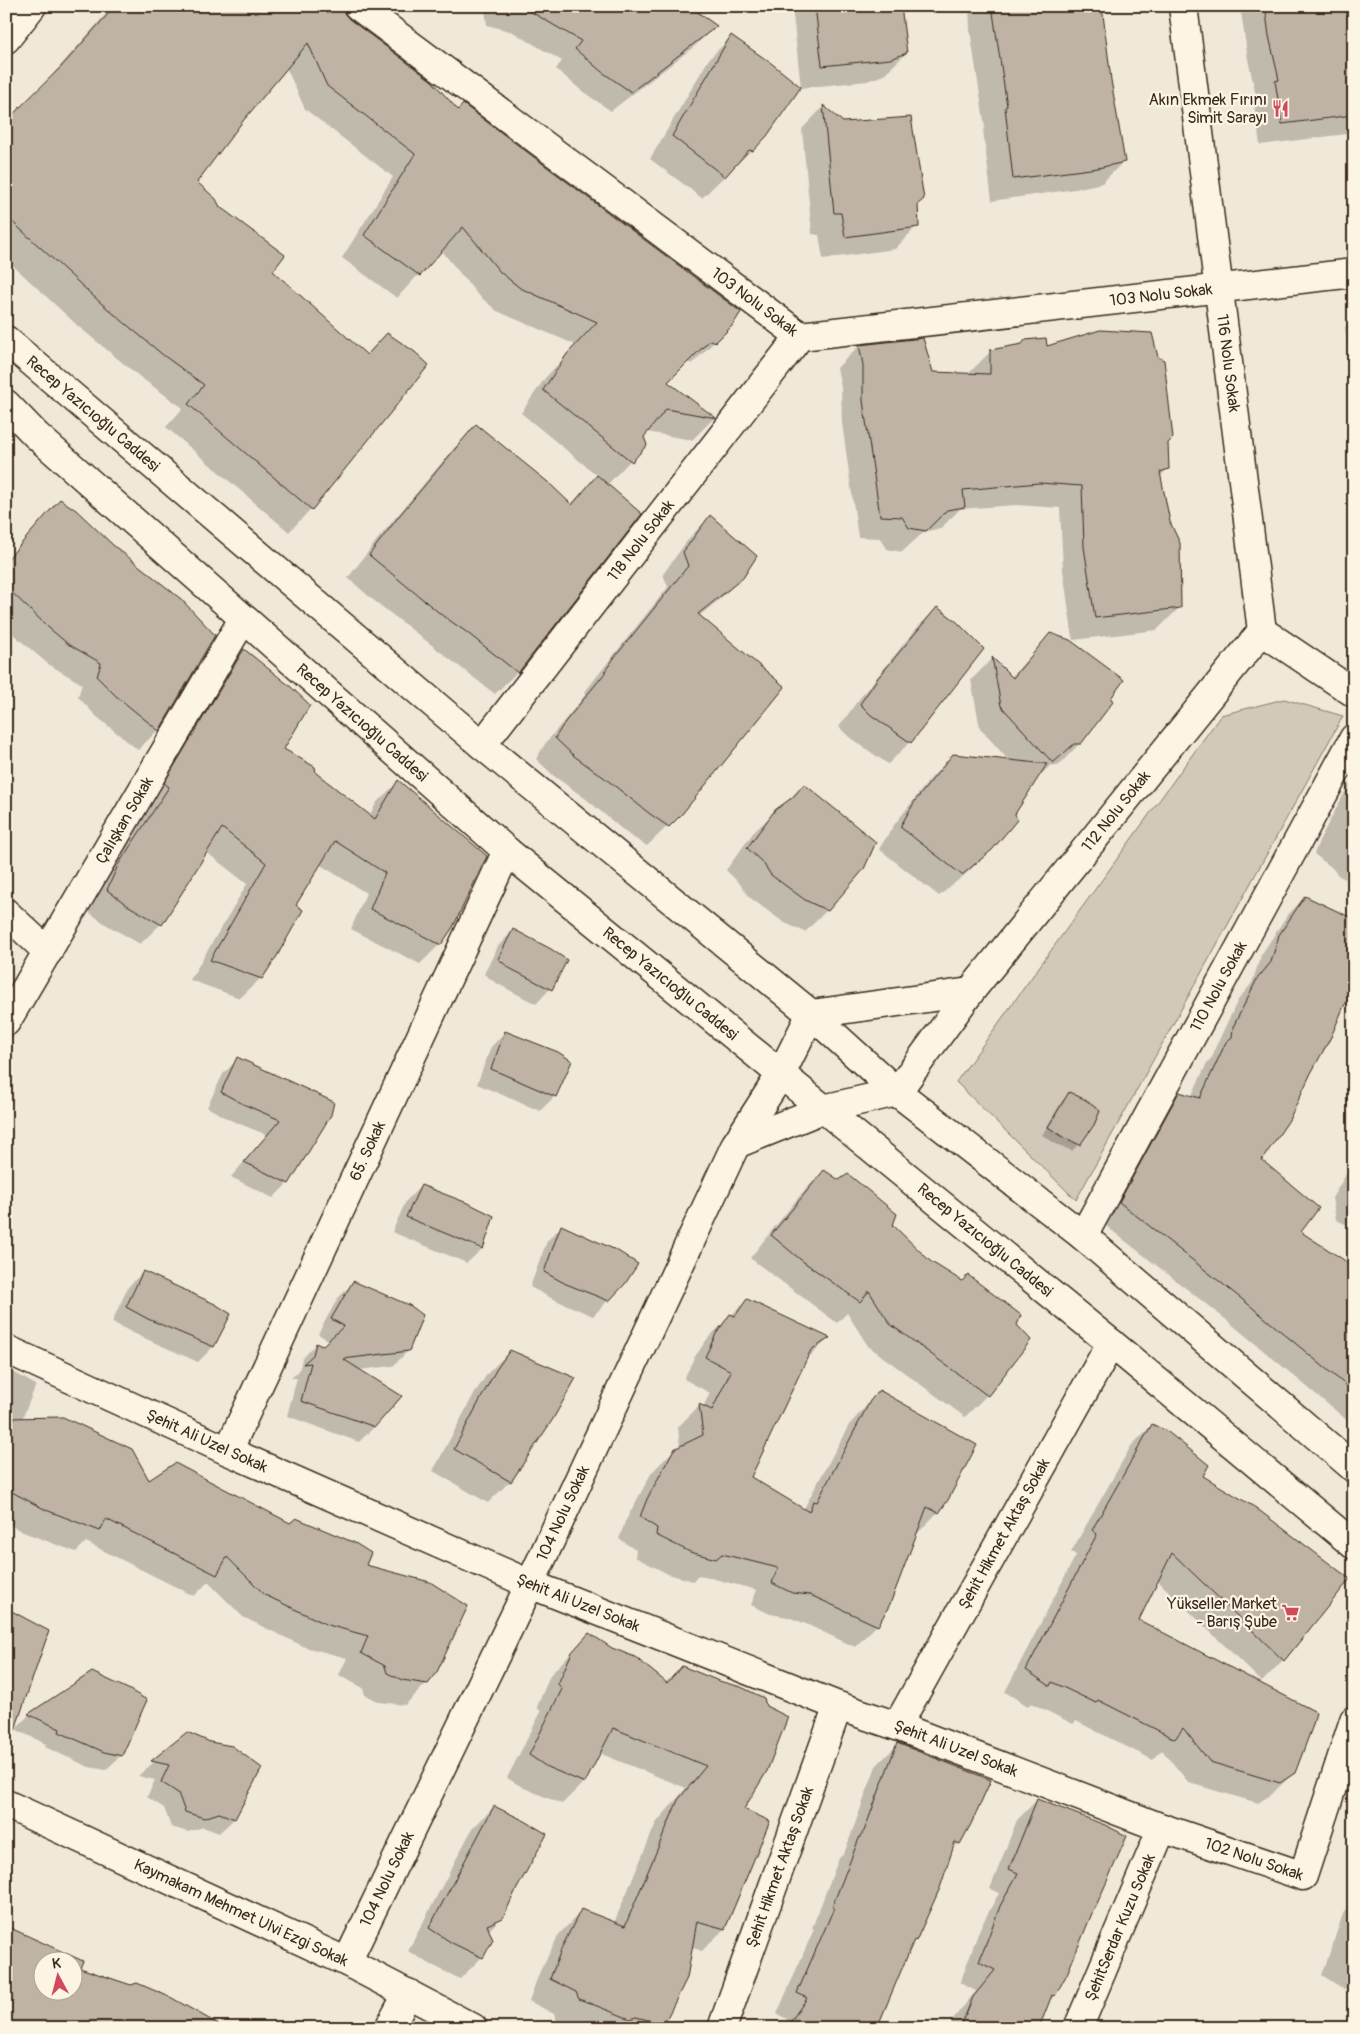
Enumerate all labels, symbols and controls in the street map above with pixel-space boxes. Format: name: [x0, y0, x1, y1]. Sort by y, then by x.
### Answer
place label: Akın Ekmek Fırını Simit Sarayı: [1149, 90, 1267, 128]
restaurant icon: Akın Ekmek Fırını Simit Sarayı: [1271, 99, 1291, 119]
street label: 103 Nolu Sokak: [707, 263, 802, 341]
street label: 103 Nolu Sokak: [1109, 279, 1214, 311]
street label: 116 Nolu Sokak: [1212, 313, 1244, 414]
street label: Recep Yazıcıoğlu Caddesi: [22, 352, 164, 476]
street label: 118 Nolu Sokak: [603, 496, 679, 585]
street label: Recep Yazıcıoğlu Caddesi: [292, 659, 432, 786]
street label: 112 Nolu Sokak: [1077, 766, 1155, 856]
street label: Çalışkan Sokak: [91, 773, 158, 867]
street label: Recep Yazıcıoğlu Caddesi: [598, 923, 742, 1045]
street label: 110 Nolu Sokak: [1186, 937, 1252, 1035]
street label: 65. Sokak: [345, 1117, 390, 1184]
street label: Recep Yazıcıoğlu Caddesi: [913, 1179, 1057, 1301]
street label: Şehit Ali Uzel Sokak: [143, 1405, 271, 1477]
street label: Şehit Hikmet Aktaş Sokak: [954, 1455, 1055, 1613]
street label: 104 Nolu Sokak: [532, 1462, 594, 1564]
street label: Şehit Ali Uzel Sokak: [513, 1569, 643, 1637]
place label: Yükseller Market - Barış Şube: [1166, 1594, 1278, 1632]
supermarket icon: Yükseller Market - Barış Şube: [1281, 1603, 1301, 1623]
street label: Şehit Ali Uzel Sokak: [891, 1716, 1021, 1782]
street label: Şehit Hikmet Aktaş Sokak: [742, 1783, 818, 1950]
street label: 104 Nolu Sokak: [356, 1828, 419, 1930]
street label: 102 Nolu Sokak: [1202, 1833, 1306, 1886]
street label: ŞehitSerdar Kuzu Sokak: [1080, 1851, 1160, 2004]
street label: Kaymakam Mehmet Ulvi Ezgi Sokak: [131, 1855, 352, 1971]
north arrow: [32, 1952, 82, 2002]
text: K: [51, 1955, 62, 1973]

